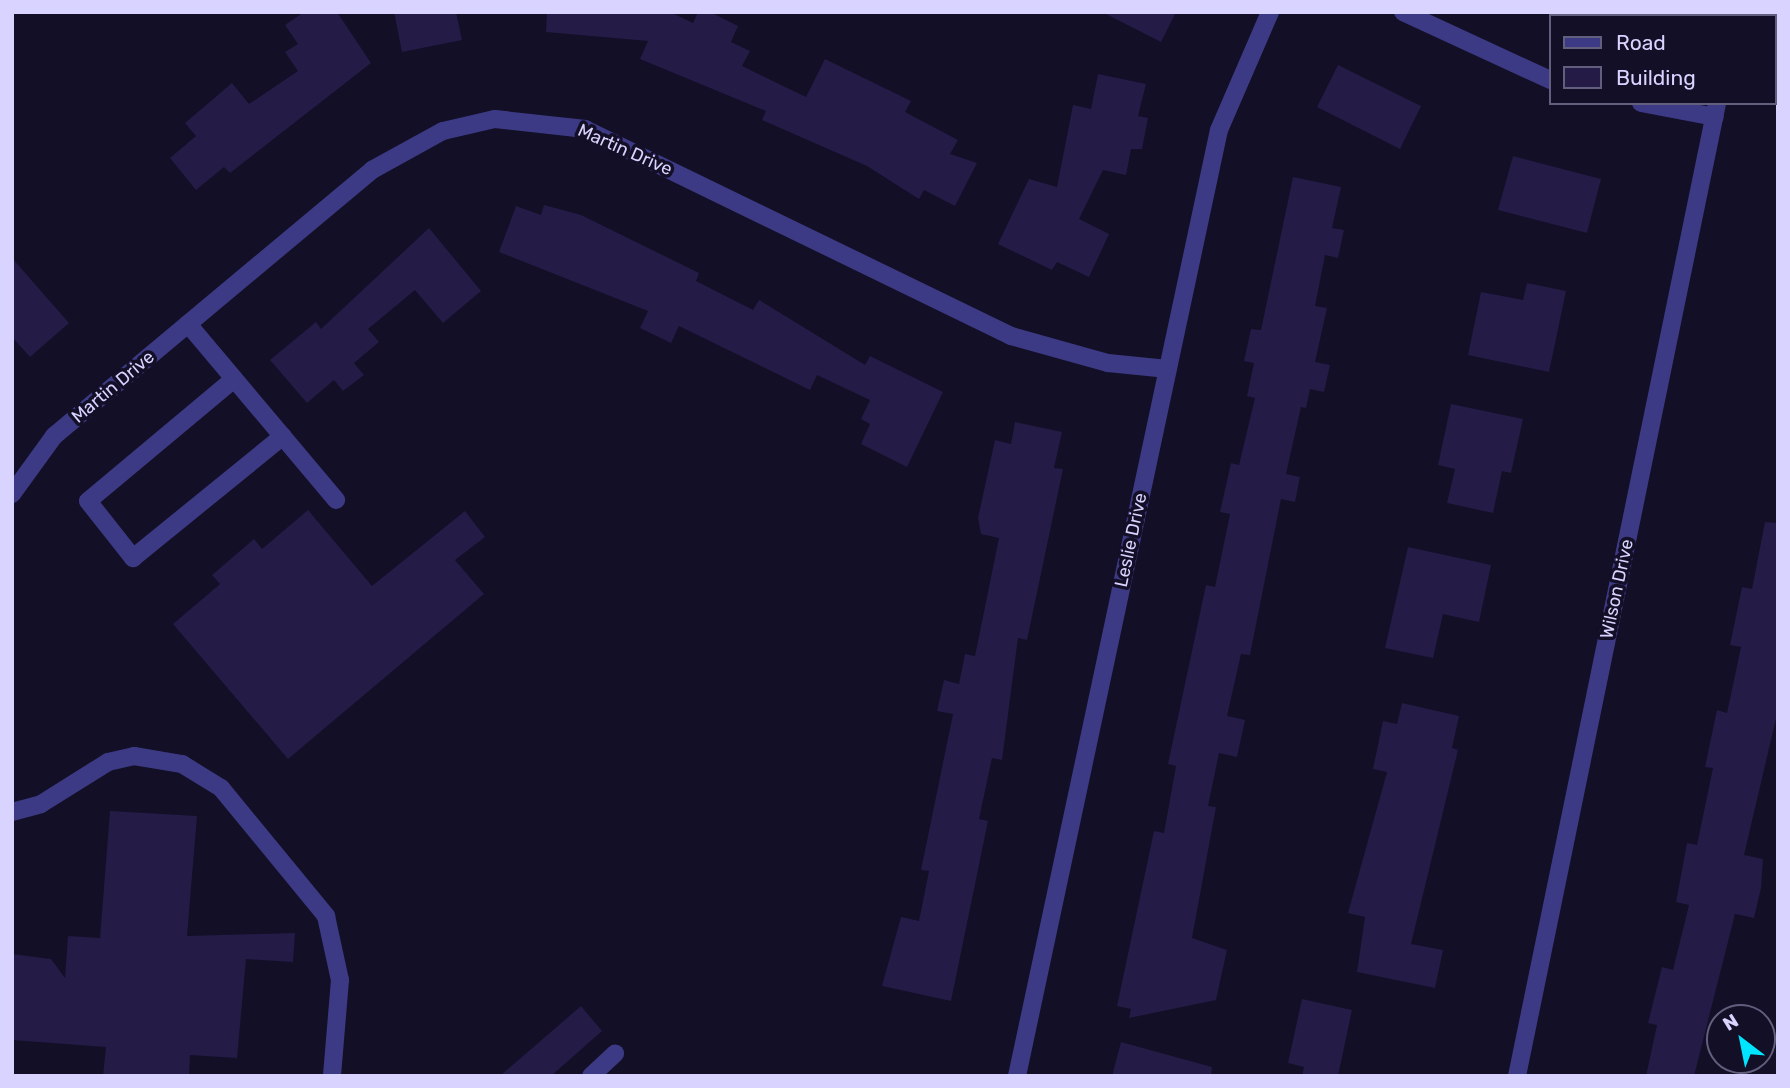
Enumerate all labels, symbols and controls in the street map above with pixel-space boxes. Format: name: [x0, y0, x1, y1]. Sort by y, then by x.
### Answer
legend: [1548, 14, 1776, 105]
text: Road: [1616, 30, 1666, 55]
text: Building: [1616, 65, 1696, 90]
street label: Martin Drive: [574, 120, 676, 180]
street label: Martin Drive: [67, 346, 159, 428]
street label: Leslie Drive: [1110, 491, 1152, 589]
street label: Wilson Drive: [1596, 537, 1638, 641]
north arrow: [1706, 1004, 1776, 1074]
text: N: [1719, 1009, 1743, 1036]

